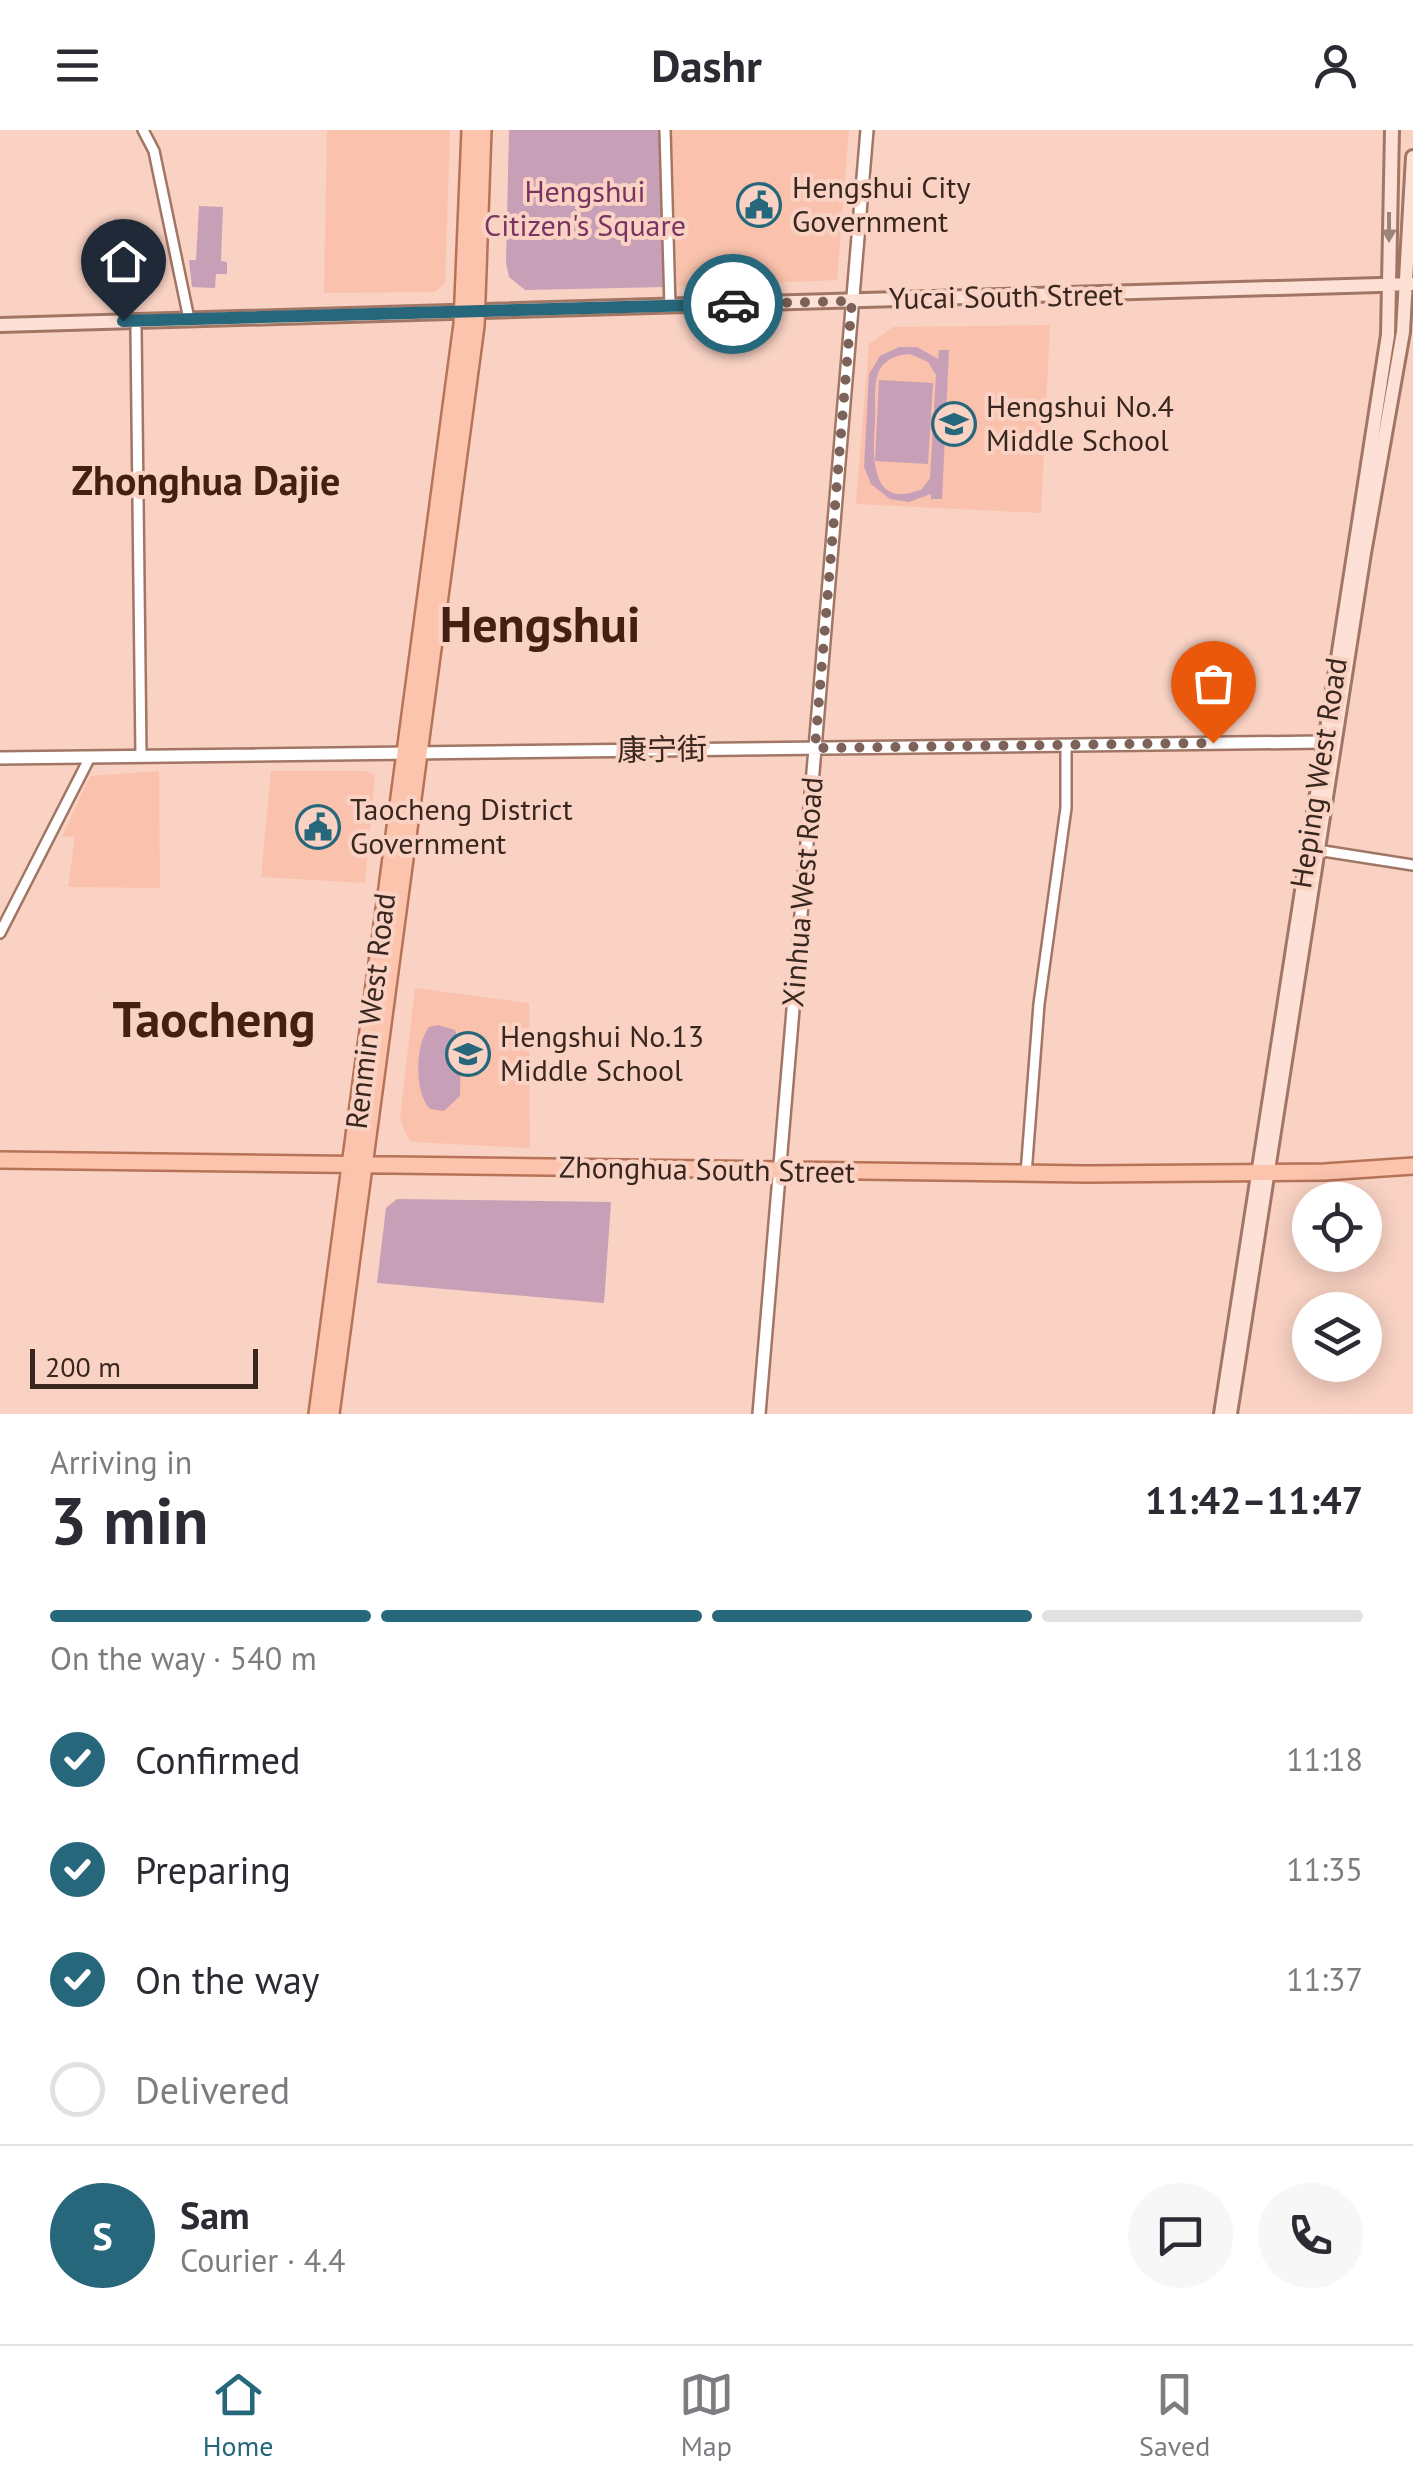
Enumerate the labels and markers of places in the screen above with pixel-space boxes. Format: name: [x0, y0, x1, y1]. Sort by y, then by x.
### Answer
place label: Hengshui City Government: [792, 167, 971, 240]
public building icon: Hengshui City Government: [736, 182, 782, 228]
pin: [81, 219, 166, 322]
place label: Hengshui No.4 Middle School: [986, 386, 1174, 459]
school or university icon: Hengshui No.4 Middle School: [931, 401, 977, 447]
pin: [1171, 641, 1256, 744]
place label: Taocheng District Government: [350, 789, 573, 862]
public building icon: Taocheng District Government: [295, 804, 341, 850]
place label: Hengshui No.13 Middle School: [500, 1016, 704, 1089]
school or university icon: Hengshui No.13 Middle School: [445, 1031, 491, 1077]

